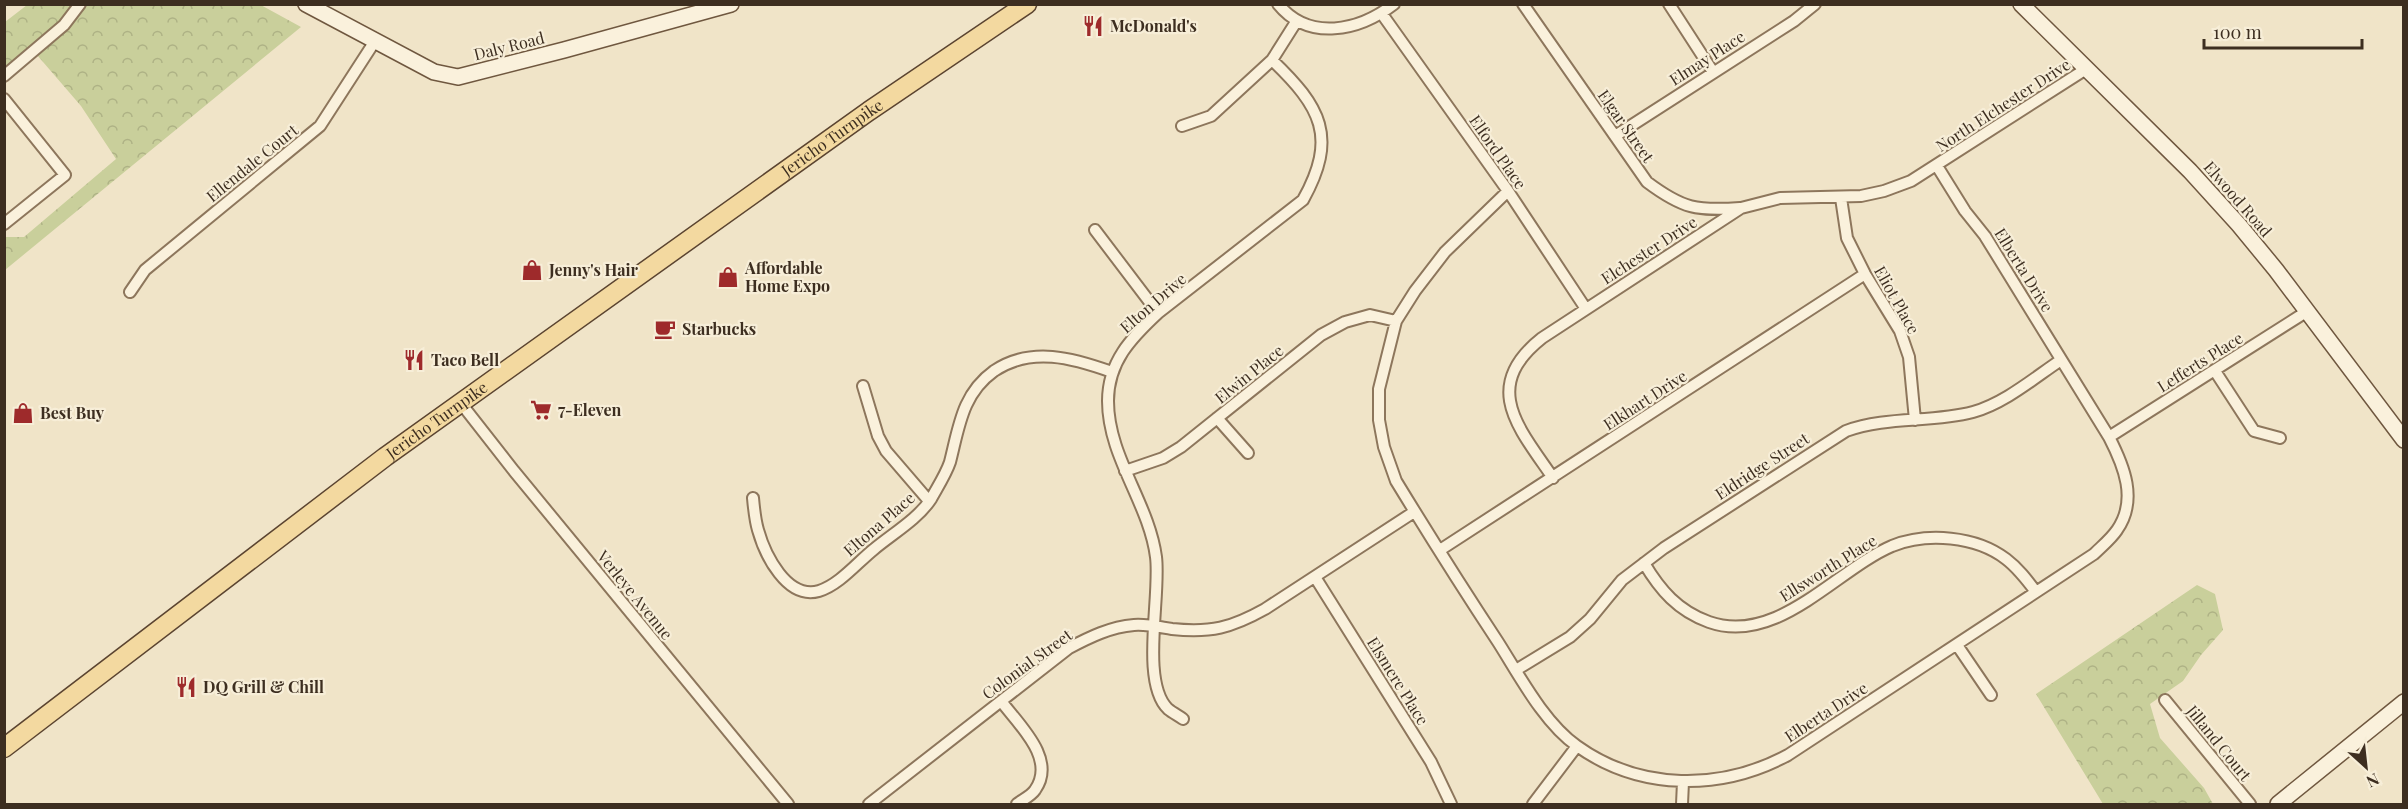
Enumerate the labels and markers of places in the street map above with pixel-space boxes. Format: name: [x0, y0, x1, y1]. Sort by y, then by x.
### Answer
restaurant icon: McDonald's: [1081, 14, 1105, 38]
place label: McDonald's: [1110, 15, 1197, 36]
place label: Affordable Home Expo: [744, 257, 830, 296]
shop icon: Jenny's Hair: [520, 258, 544, 282]
place label: Jenny's Hair: [548, 259, 639, 280]
shop icon: Affordable Home Expo: [716, 265, 740, 289]
cafe icon: Starbucks: [653, 317, 677, 341]
place label: Starbucks: [682, 318, 756, 339]
restaurant icon: Taco Bell: [402, 348, 426, 372]
place label: Taco Bell: [431, 349, 499, 370]
supermarket icon: 7-Eleven: [529, 398, 553, 422]
place label: 7-Eleven: [558, 399, 621, 420]
shop icon: Best Buy: [11, 401, 35, 425]
place label: Best Buy: [40, 402, 105, 423]
restaurant icon: DQ Grill & Chill: [174, 675, 198, 699]
place label: DQ Grill & Chill: [203, 676, 324, 697]

